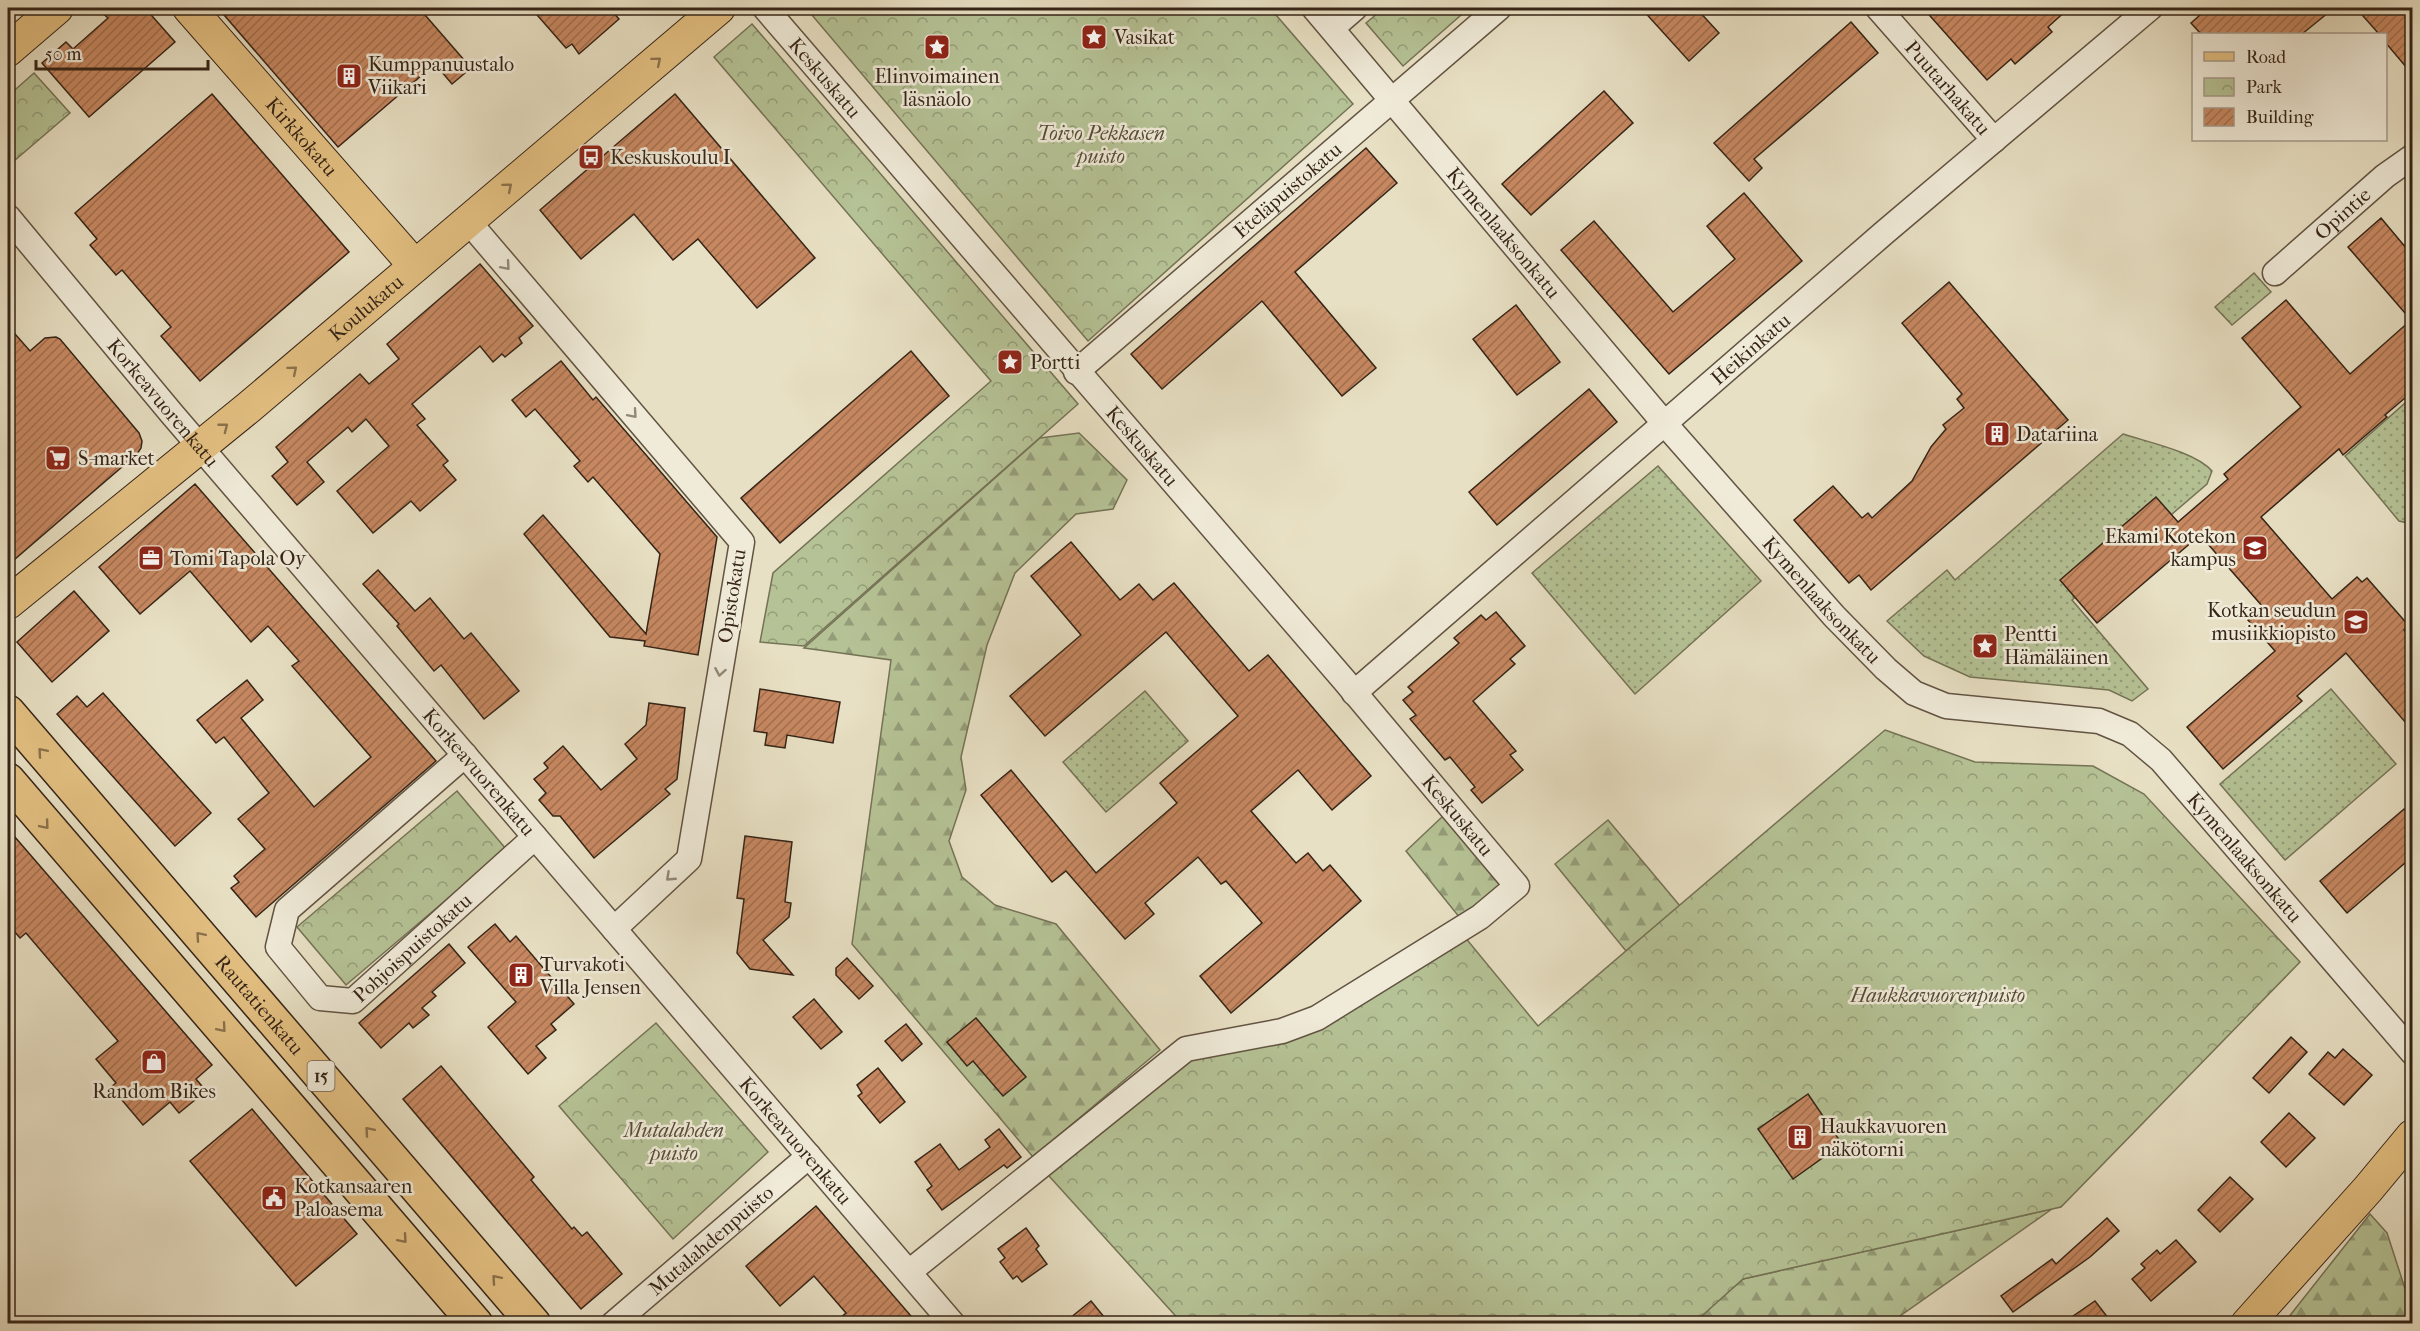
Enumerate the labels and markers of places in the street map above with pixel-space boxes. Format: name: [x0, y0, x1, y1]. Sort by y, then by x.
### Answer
place icon: Vasikat: [1079, 22, 1109, 52]
place label: Vasikat: [1113, 26, 1175, 49]
place icon: Elinvoimainen läsnäolo: [922, 32, 952, 62]
place label: Kumppanuustalo Viikari: [367, 53, 514, 99]
building icon: Kumppanuustalo Viikari: [334, 61, 364, 91]
place label: Elinvoimainen läsnäolo: [874, 65, 1000, 111]
bus stop icon: Keskuskoulu I: [576, 142, 606, 172]
place label: Keskuskoulu I: [610, 146, 731, 169]
place icon: Portti: [995, 347, 1025, 377]
place label: Portti: [1030, 351, 1081, 374]
building icon: Datariina: [1982, 419, 2012, 449]
place label: Datariina: [2016, 423, 2099, 446]
supermarket icon: S-market: [43, 443, 73, 473]
place label: S-market: [78, 447, 155, 470]
place label: Ekami Kotekon kampus: [2105, 525, 2236, 571]
school or university icon: Ekami Kotekon kampus: [2240, 533, 2270, 563]
office icon: Tomi Tapola Oy: [136, 543, 166, 573]
place label: Tomi Tapola Oy: [170, 547, 307, 570]
place label: Kotkan seudun musiikkiopisto: [2207, 599, 2336, 645]
school or university icon: Kotkan seudun musiikkiopisto: [2341, 607, 2371, 637]
place label: Pentti Hämäläinen: [2004, 623, 2109, 669]
place icon: Pentti Hämäläinen: [1970, 631, 2000, 661]
place label: Turvakoti Villa Jensen: [539, 953, 641, 999]
building icon: Turvakoti Villa Jensen: [506, 960, 536, 990]
shop icon: Random Bikes: [139, 1047, 169, 1077]
place label: Random Bikes: [92, 1080, 216, 1103]
place label: Haukkavuoren näkötorni: [1820, 1115, 1947, 1161]
building icon: Haukkavuoren näkötorni: [1785, 1122, 1815, 1152]
place label: Kotkansaaren Paloasema: [294, 1175, 413, 1221]
public building icon: Kotkansaaren Paloasema: [259, 1183, 289, 1213]

